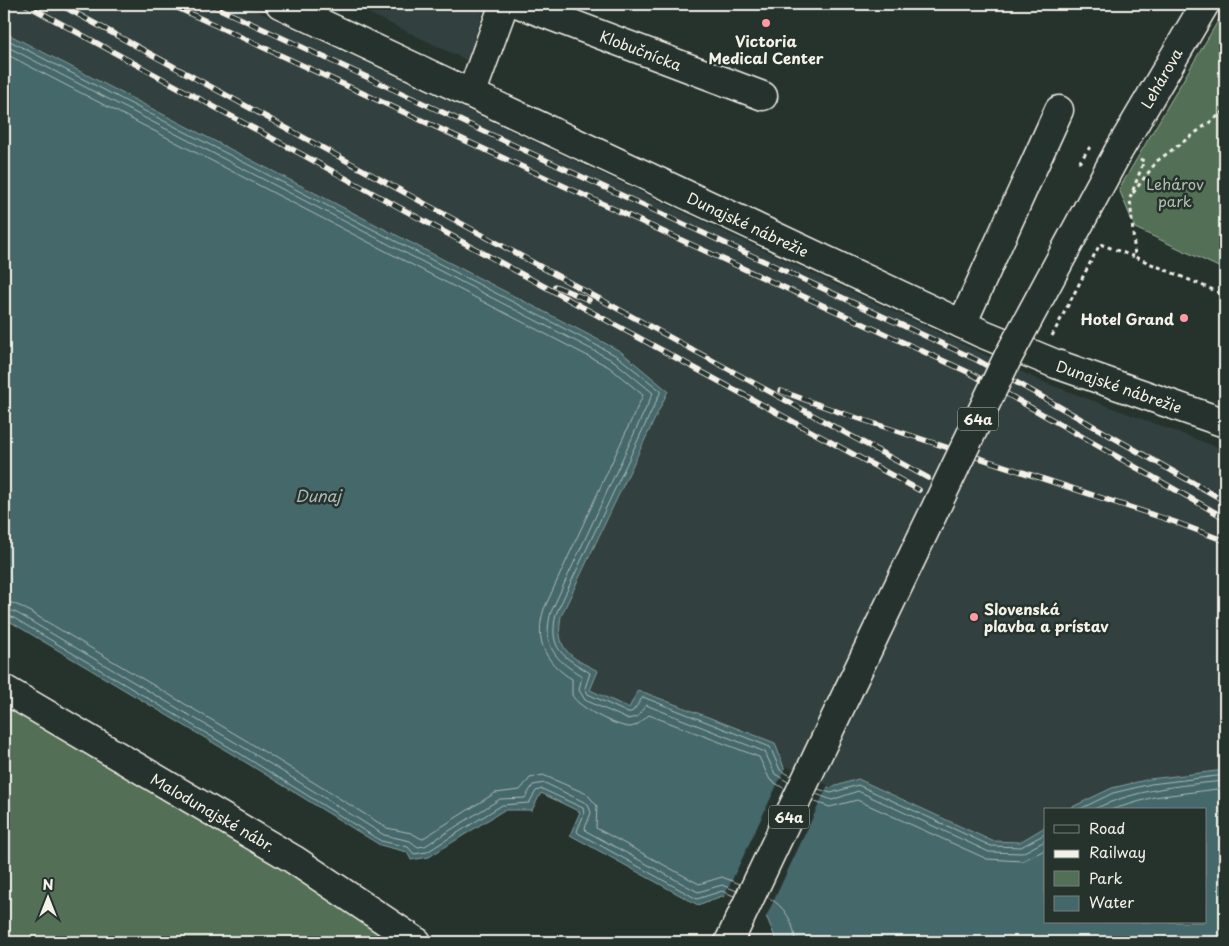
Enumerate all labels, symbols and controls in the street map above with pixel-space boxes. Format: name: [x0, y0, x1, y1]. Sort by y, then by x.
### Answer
marker: Victoria Medical Center: [760, 17, 772, 29]
street label: Klobučnícka: [597, 24, 686, 76]
place label: Victoria Medical Center: [709, 29, 824, 69]
street label: Lehárova: [1134, 43, 1188, 112]
park label: Lehárov park: [1146, 172, 1204, 212]
street label: Dunajské nábrežie: [684, 186, 812, 262]
place label: Hotel Grand: [1081, 307, 1174, 330]
marker: Hotel Grand: [1178, 312, 1190, 324]
street label: Dunajské nábrežie: [1053, 354, 1185, 418]
road number: 64a: [958, 408, 998, 430]
water label: Dunaj: [295, 483, 343, 507]
place label: Slovenská plavba a prístav: [984, 597, 1109, 637]
marker: Slovenská plavba a prístav: [968, 611, 980, 623]
street label: Malodunajské nábr.: [146, 767, 280, 857]
road number: 64a: [769, 806, 809, 829]
legend: [1044, 808, 1206, 924]
text: Road: [1089, 816, 1125, 839]
text: Railway: [1089, 840, 1146, 863]
text: Park: [1089, 866, 1123, 889]
north arrow: [22, 874, 72, 924]
text: N: [42, 874, 54, 895]
text: Water: [1089, 890, 1134, 913]

